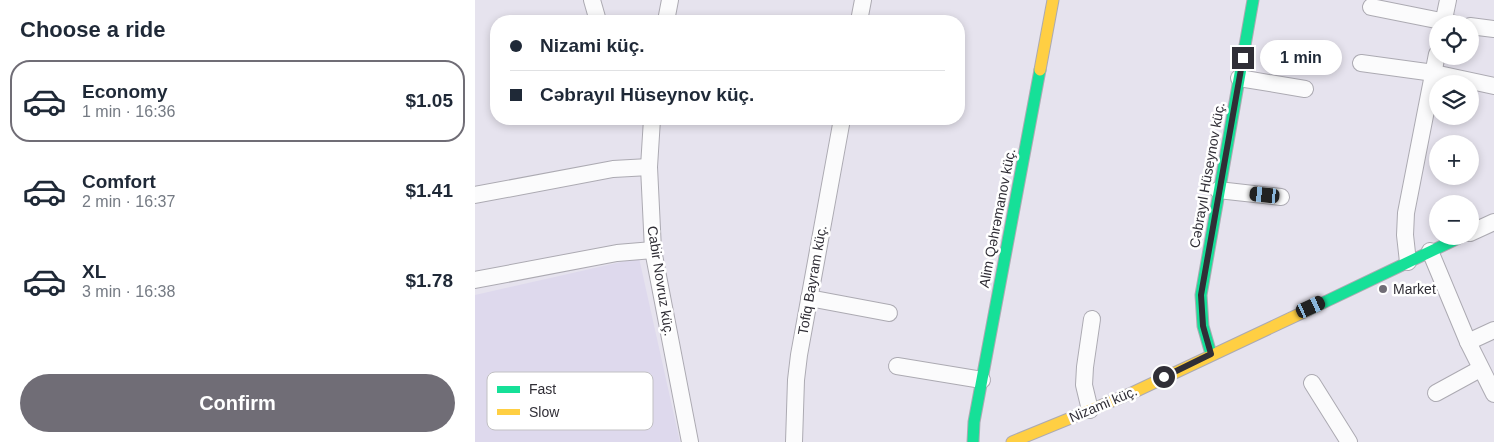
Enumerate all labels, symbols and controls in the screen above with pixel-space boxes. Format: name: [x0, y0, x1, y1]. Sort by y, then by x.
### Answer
map controls: [1429, 15, 1479, 245]
button: locate: [1429, 15, 1479, 65]
text: Choose a ride: [20, 17, 165, 42]
text: Nizami küç.: [540, 35, 645, 56]
callout: 1 min: [1261, 40, 1343, 76]
route end: [1232, 47, 1254, 69]
text: 1 min: [1280, 49, 1322, 66]
button: layers: [1429, 75, 1479, 125]
icon: car: [22, 79, 67, 124]
text: Economy: [82, 81, 168, 102]
text: Cəbrayıl Hüseynov küç.: [540, 84, 754, 105]
text: $1.05: [405, 90, 453, 111]
street label: Cəbrayıl Hüseynov küç.: [1186, 101, 1228, 249]
text: 1 min · 16:36: [82, 103, 175, 120]
button: +: [1429, 135, 1479, 185]
street label: Alim Qəhrəmanov küç.: [976, 147, 1018, 289]
icon: car: [22, 169, 67, 214]
text: Comfort: [82, 171, 156, 192]
text: $1.41: [405, 180, 453, 201]
car: [1249, 186, 1280, 204]
text: 2 min · 16:37: [82, 193, 175, 210]
button: −: [1429, 195, 1479, 245]
street label: Tofiq Bayram küç.: [794, 224, 830, 336]
street label: Cabir Novruz küç.: [644, 225, 678, 337]
icon: car: [22, 259, 67, 304]
text: XL: [82, 261, 106, 282]
text: $1.78: [405, 270, 453, 291]
place label: Market: [1393, 281, 1436, 297]
text: 3 min · 16:38: [82, 283, 175, 300]
marker: Market: [1377, 283, 1389, 295]
car: [1294, 294, 1327, 320]
route start: [1153, 366, 1175, 388]
legend: [487, 372, 653, 430]
button: Confirm: [20, 374, 455, 432]
text: Fast: [529, 381, 556, 397]
street label: Nizami küç.: [1067, 382, 1139, 426]
text: Slow: [529, 404, 560, 420]

